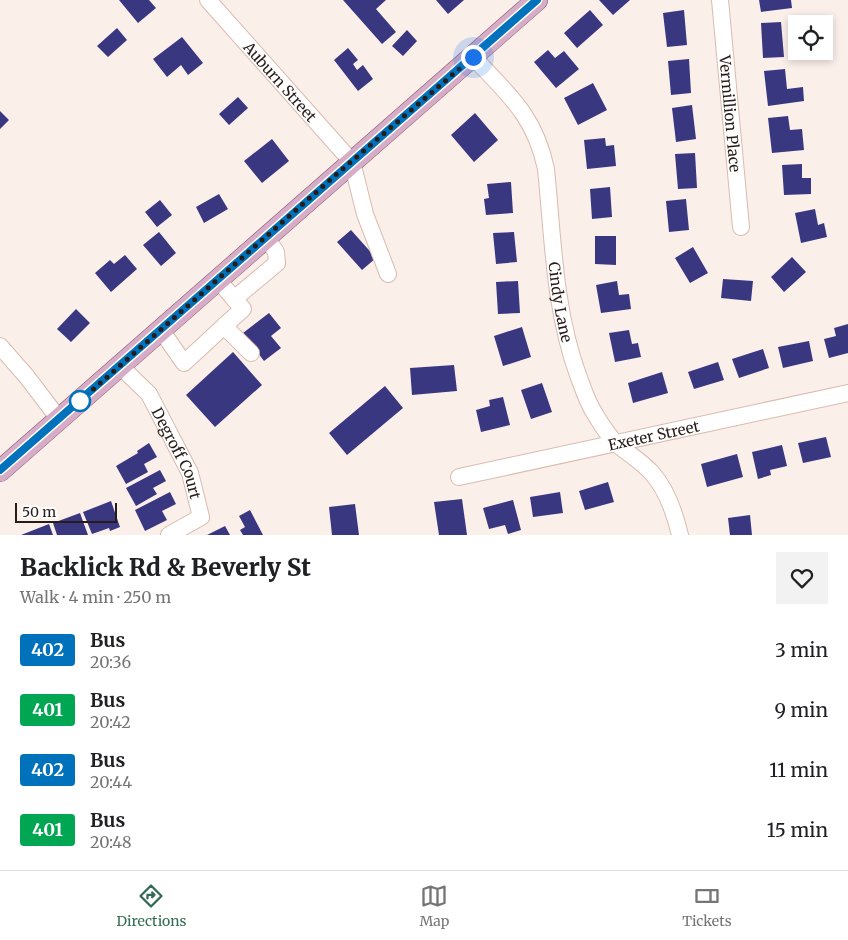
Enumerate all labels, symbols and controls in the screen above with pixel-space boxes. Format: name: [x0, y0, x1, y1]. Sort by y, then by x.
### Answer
map controls: [788, 15, 833, 60]
button: locate: [788, 15, 833, 60]
street label: Auburn Street: [239, 37, 321, 126]
your location: [461, 45, 486, 70]
street label: Vermillion Place: [716, 53, 745, 173]
street label: Cindy Lane: [545, 261, 577, 344]
unlabelled marker: [69, 390, 91, 412]
street label: Degroff Court: [148, 404, 206, 501]
street label: Exeter Street: [606, 416, 701, 454]
scale bar: [15, 500, 118, 523]
text: 50 m: [22, 503, 56, 521]
text: Backlick Rd & Beverly St: [20, 552, 311, 583]
button: heart: [776, 552, 828, 604]
text: Walk · 4 min · 250 m: [20, 587, 171, 607]
text: Bus: [90, 628, 125, 652]
text: 402: [31, 638, 64, 661]
text: 3 min: [775, 638, 828, 662]
text: 20:36: [90, 652, 131, 672]
text: Bus: [90, 688, 125, 712]
text: 401: [32, 698, 63, 721]
text: 9 min: [774, 698, 828, 722]
text: 20:42: [90, 712, 131, 732]
text: Bus: [90, 748, 125, 772]
text: 402: [31, 758, 64, 781]
text: 11 min: [769, 758, 828, 782]
text: 20:44: [90, 772, 132, 792]
text: Bus: [90, 808, 125, 832]
text: 401: [32, 818, 63, 841]
text: 15 min: [767, 818, 828, 842]
text: 20:48: [90, 832, 132, 852]
tab: Directions: [116, 882, 186, 930]
tab: Map: [419, 882, 449, 930]
tab: Tickets: [682, 882, 732, 930]

